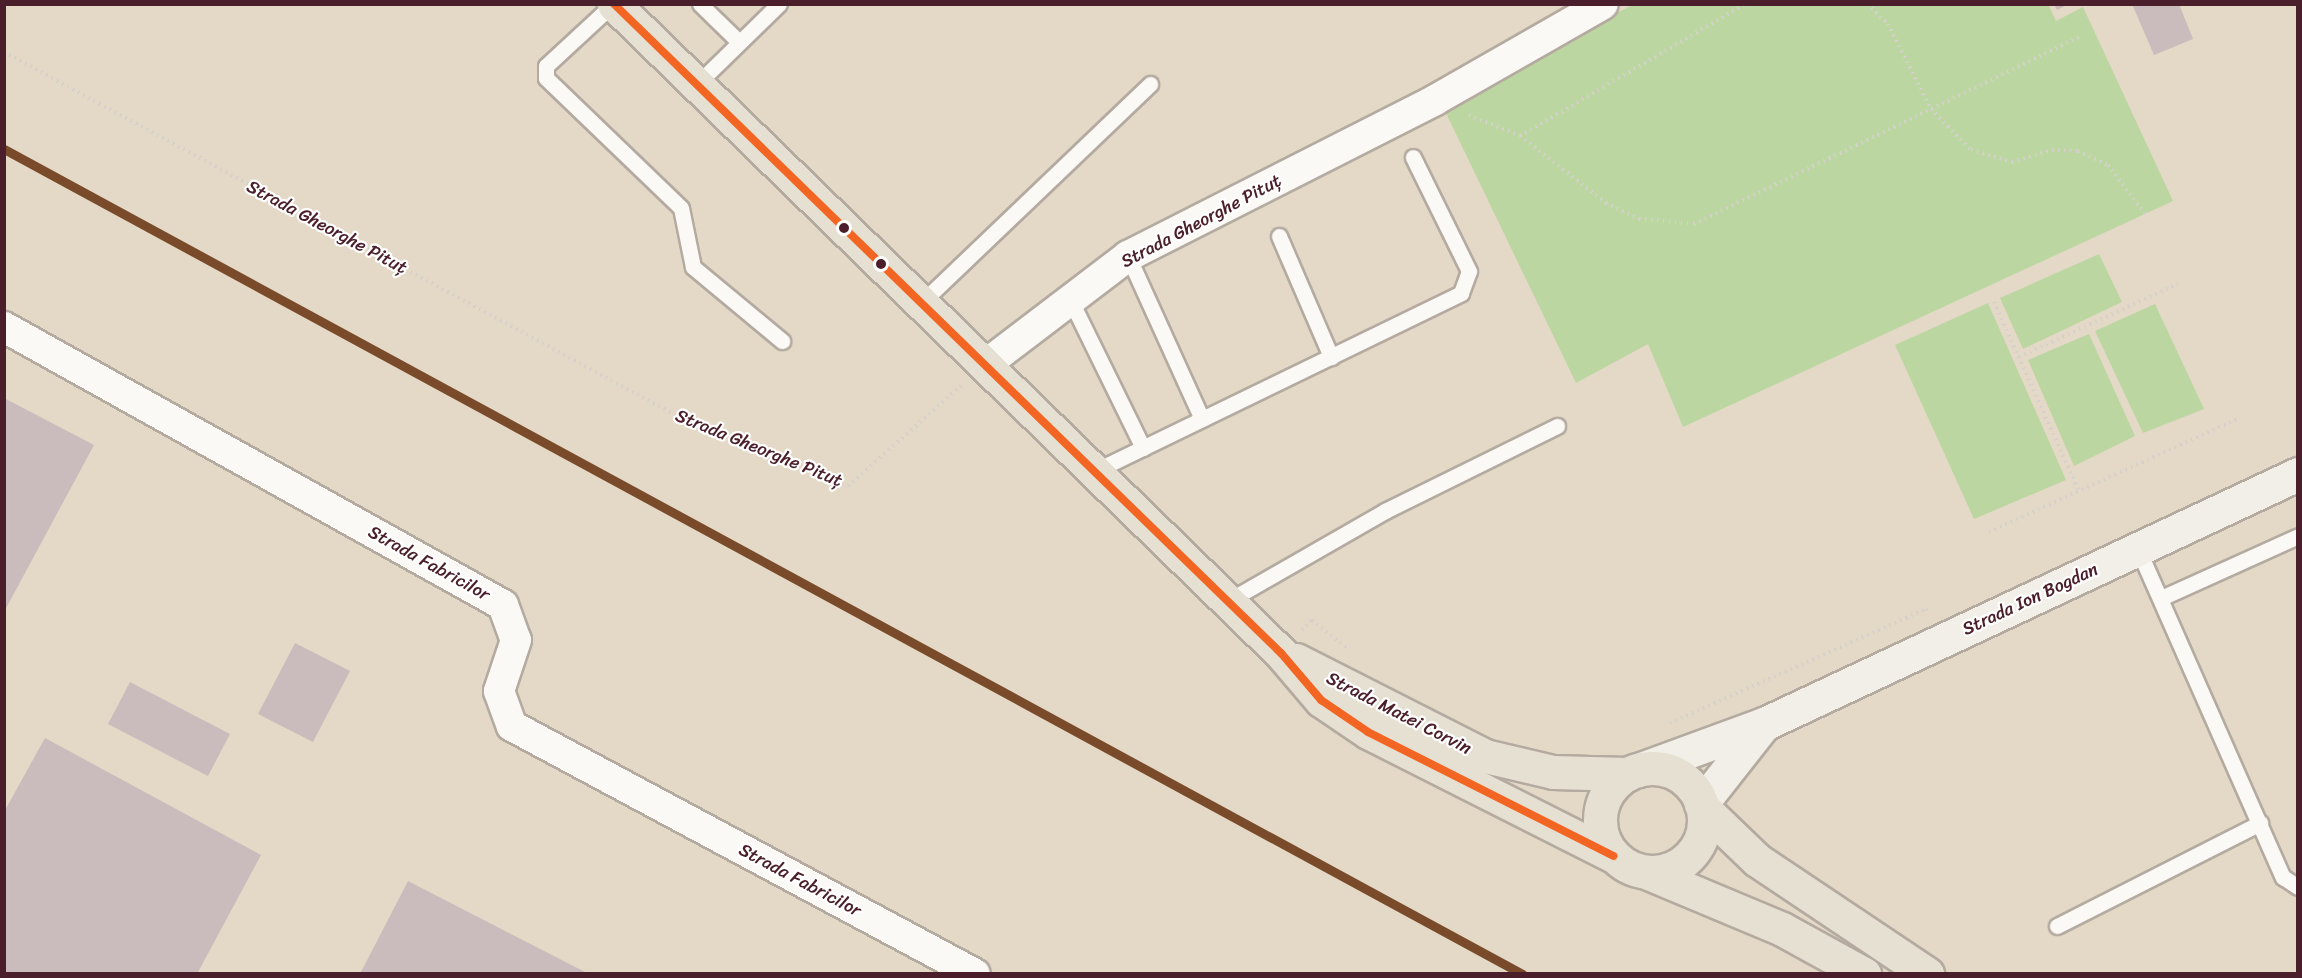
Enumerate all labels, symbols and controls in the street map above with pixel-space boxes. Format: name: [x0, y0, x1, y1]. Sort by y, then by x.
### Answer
street label: Strada Gheorghe Pituț: [1117, 170, 1285, 272]
street label: Strada Gheorghe Pituț: [243, 176, 411, 278]
unlabelled marker: [838, 222, 850, 234]
unlabelled marker: [875, 258, 887, 270]
street label: Strada Gheorghe Pituț: [672, 405, 846, 491]
street label: Strada Fabricilor: [365, 521, 493, 605]
street label: Strada Ion Bogdan: [1959, 558, 2101, 640]
street label: Strada Matei Corvin: [1323, 667, 1475, 759]
street label: Strada Fabricilor: [735, 839, 865, 921]

